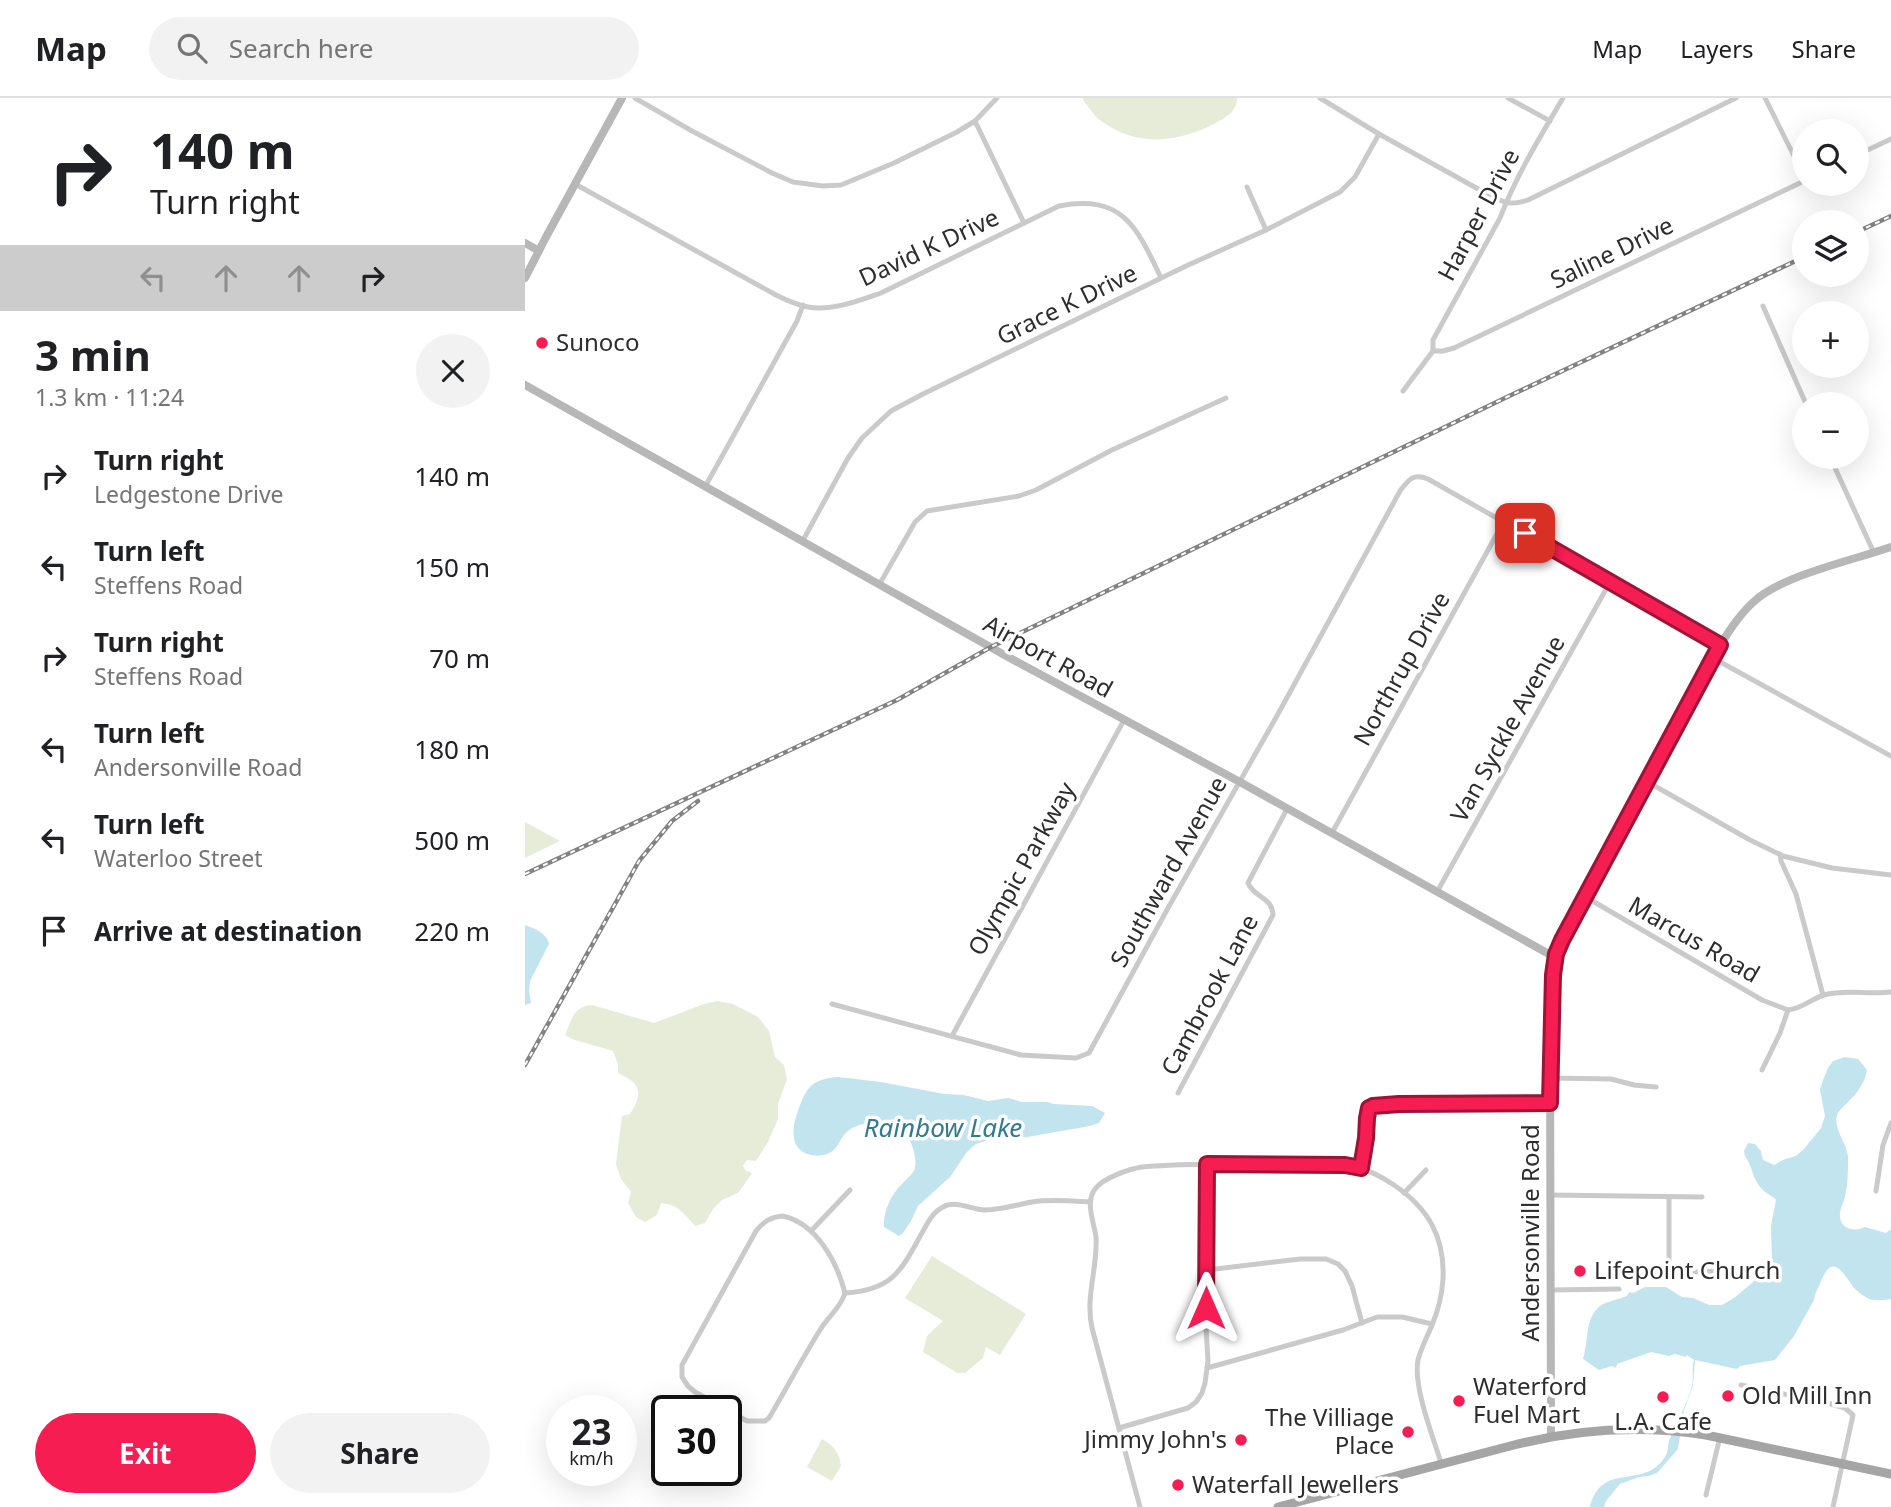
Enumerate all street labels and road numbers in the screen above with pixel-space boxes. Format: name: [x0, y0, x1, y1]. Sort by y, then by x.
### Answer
street label: Harper Drive: [1429, 143, 1526, 286]
street label: David K Drive: [853, 200, 1004, 293]
street label: Saline Drive: [1544, 208, 1678, 296]
street label: Grace K Drive: [991, 255, 1142, 352]
street label: Northrup Drive: [1345, 585, 1457, 751]
street label: Airport Road: [978, 607, 1119, 705]
street label: Van Syckle Avenue: [1442, 629, 1572, 827]
street label: Southward Avenue: [1102, 770, 1234, 972]
street label: Olympic Parkway: [959, 775, 1082, 961]
street label: Marcus Road: [1623, 888, 1766, 990]
street label: Cambrook Lane: [1152, 908, 1265, 1081]
street label: Andersonville Road: [1513, 1124, 1546, 1342]

